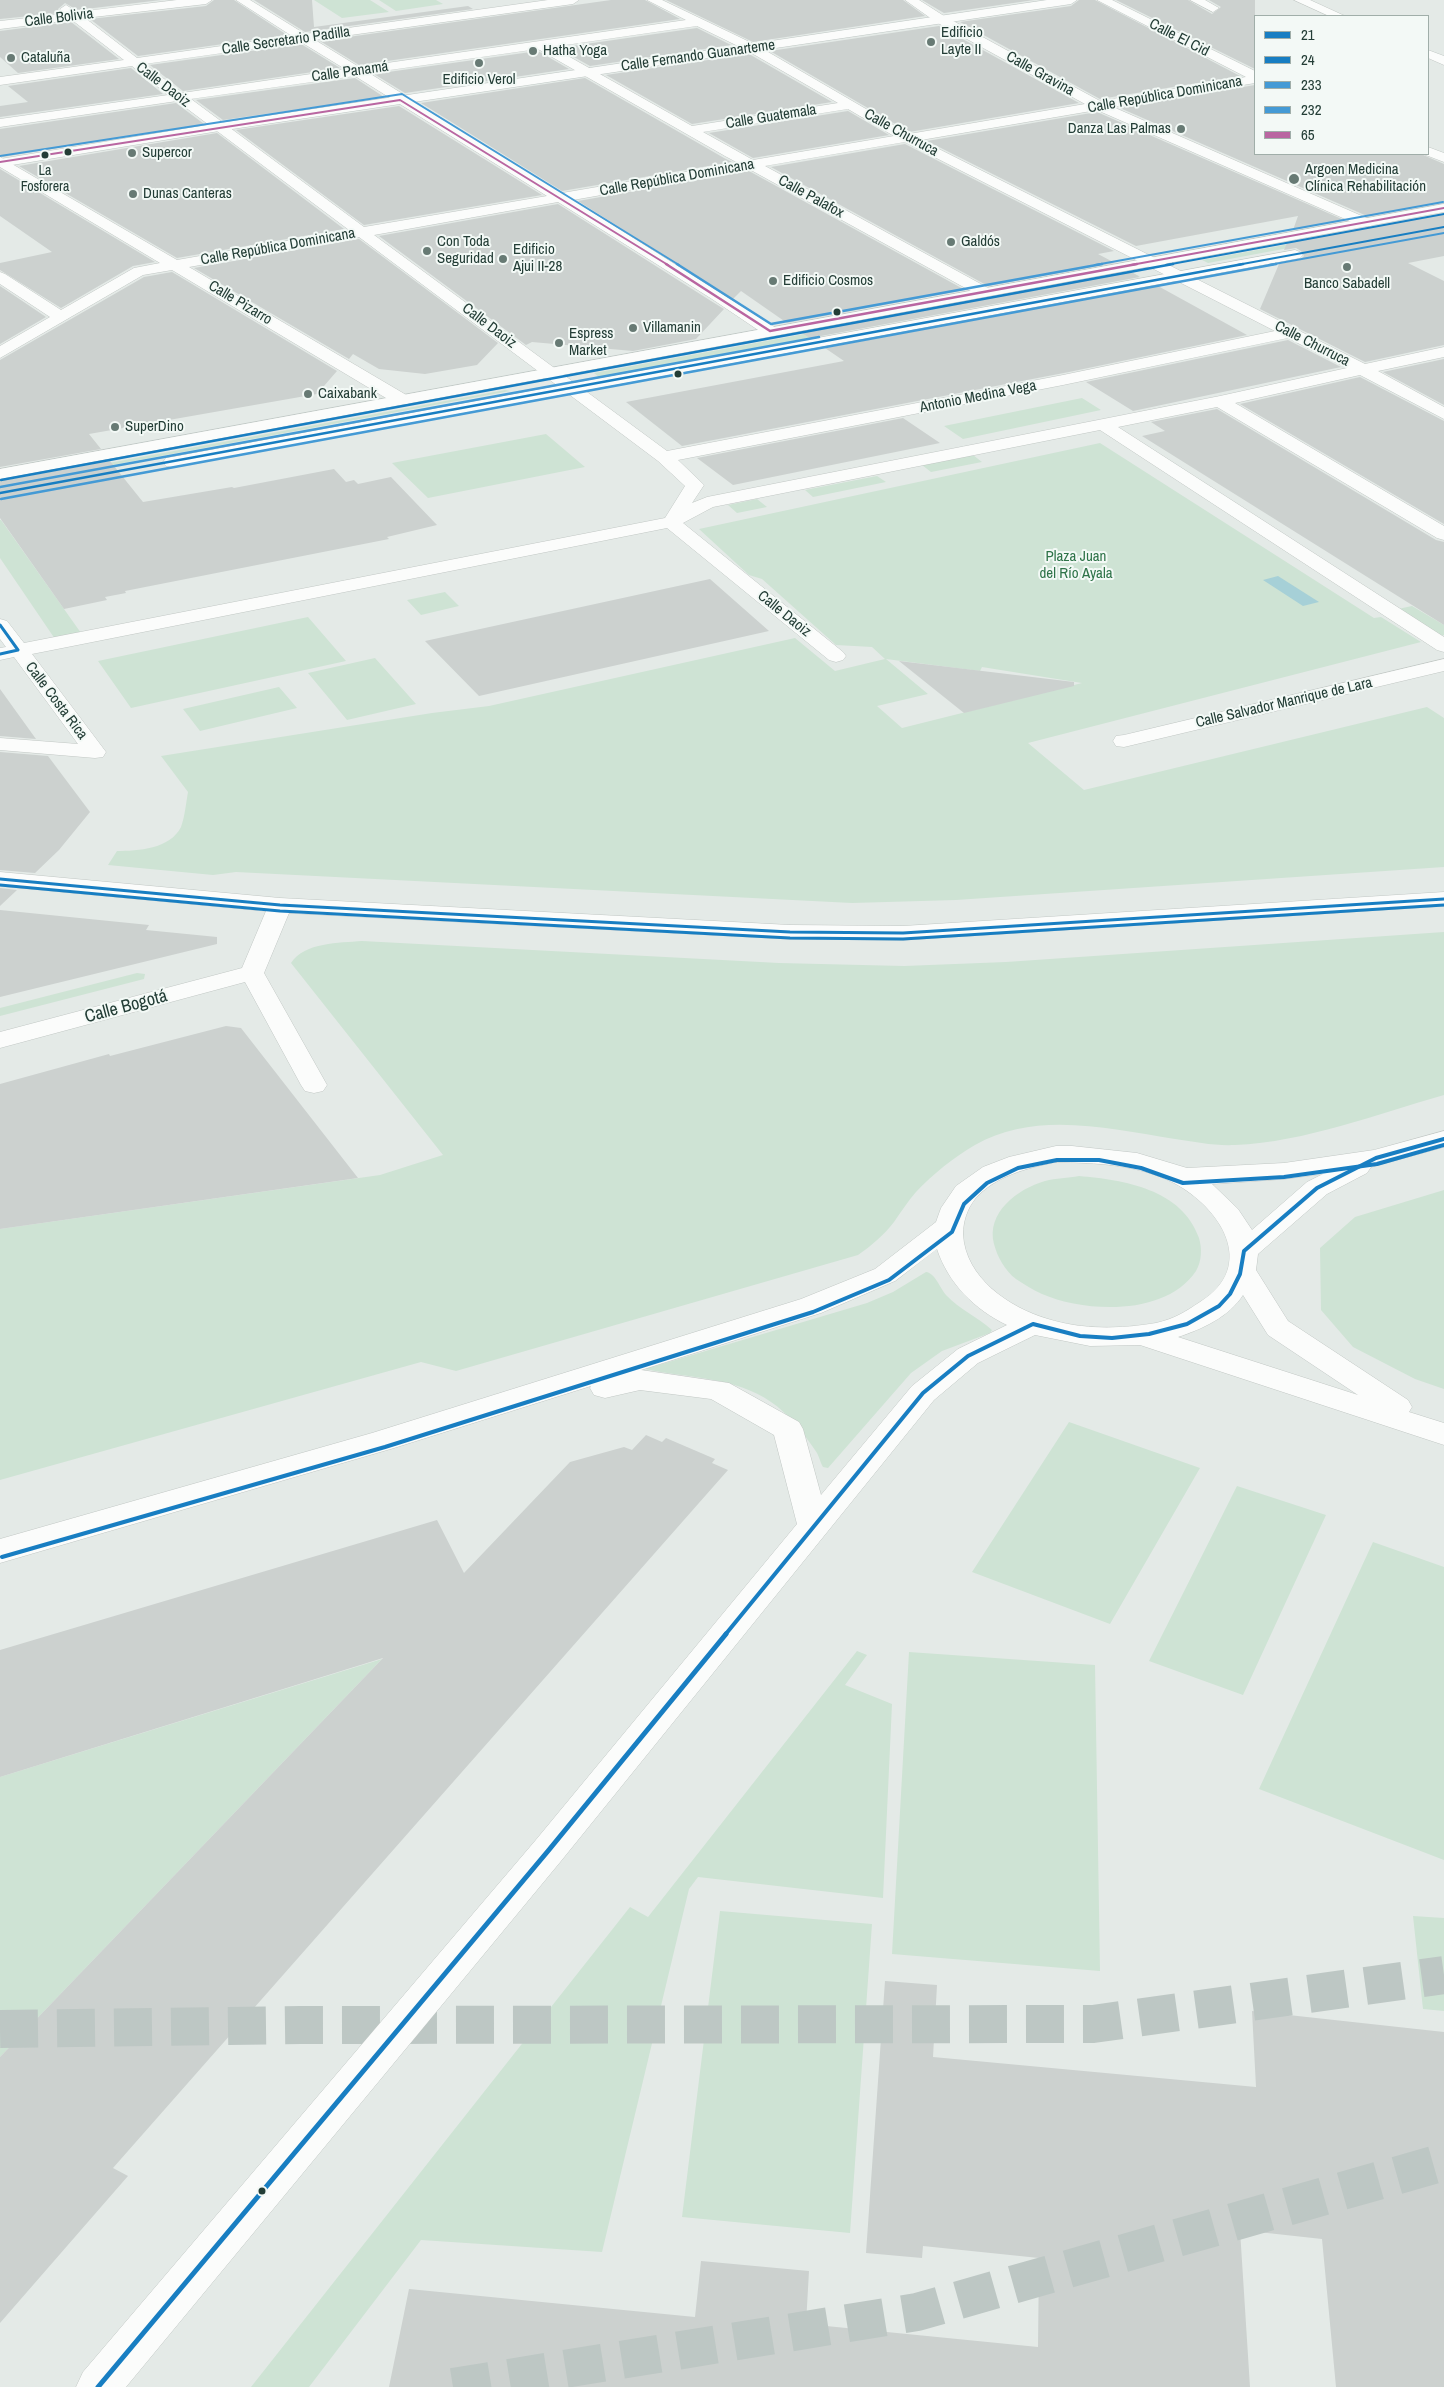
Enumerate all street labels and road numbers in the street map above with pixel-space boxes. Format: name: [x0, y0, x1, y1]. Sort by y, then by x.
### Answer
street label: Calle Bolivia: [24, 5, 94, 31]
street label: Calle El Cid: [1146, 15, 1212, 61]
street label: Calle Secretario Padilla: [221, 23, 351, 59]
street label: Calle Fernando Guanarteme: [620, 36, 776, 76]
street label: Calle Gravina: [1003, 48, 1077, 100]
street label: Calle Panamá: [310, 58, 390, 86]
street label: Calle Daoiz: [132, 59, 194, 111]
street label: Calle República Dominicana: [1086, 73, 1244, 117]
street label: Calle Guatemala: [724, 101, 818, 133]
street label: Calle Churruca: [861, 105, 941, 161]
street label: Calle República Dominicana: [598, 156, 756, 200]
street label: Calle Palafox: [775, 172, 847, 222]
street label: Calle República Dominicana: [199, 225, 357, 269]
street label: Calle Pizarro: [205, 277, 275, 329]
street label: Calle Daoiz: [458, 300, 520, 352]
street label: Calle Churruca: [1271, 317, 1353, 371]
street label: Antonio Medina Vega: [918, 377, 1038, 417]
street label: Calle Daoiz: [754, 587, 814, 641]
street label: Calle Costa Rica: [21, 659, 91, 743]
street label: Calle Salvador Manrique de Lara: [1194, 674, 1374, 732]
street label: Calle Bogotá: [82, 986, 170, 1028]

